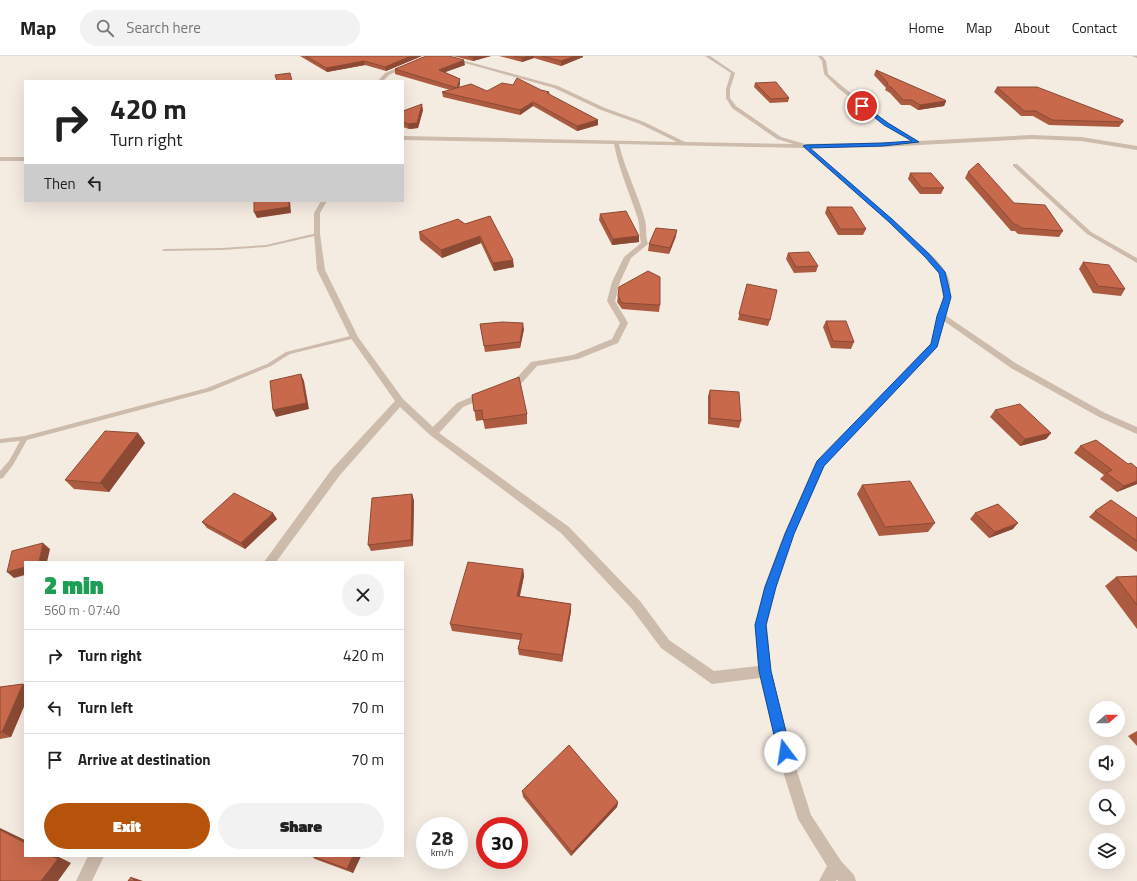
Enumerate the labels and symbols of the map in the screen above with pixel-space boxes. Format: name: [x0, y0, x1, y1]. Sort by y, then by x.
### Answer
pin: [845, 89, 879, 123]
north arrow: [1089, 701, 1125, 737]
position arrow: [764, 731, 806, 773]
speed limit sign: 30: [476, 817, 528, 869]

